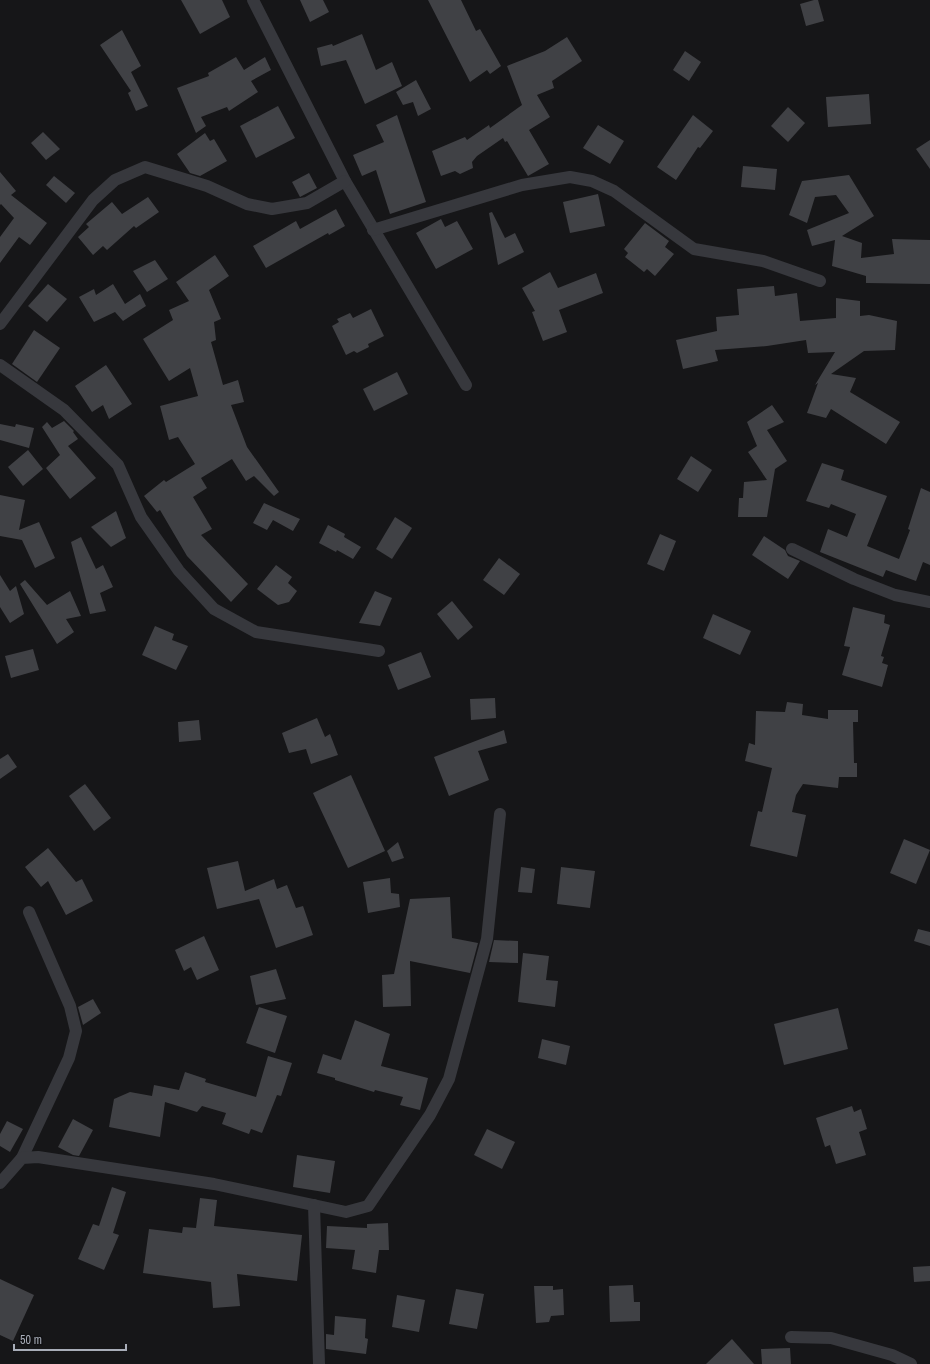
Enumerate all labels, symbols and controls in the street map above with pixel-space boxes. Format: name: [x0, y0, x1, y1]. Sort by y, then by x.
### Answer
scale bar: [14, 1326, 126, 1352]
text: 50 m: [20, 1332, 42, 1348]

